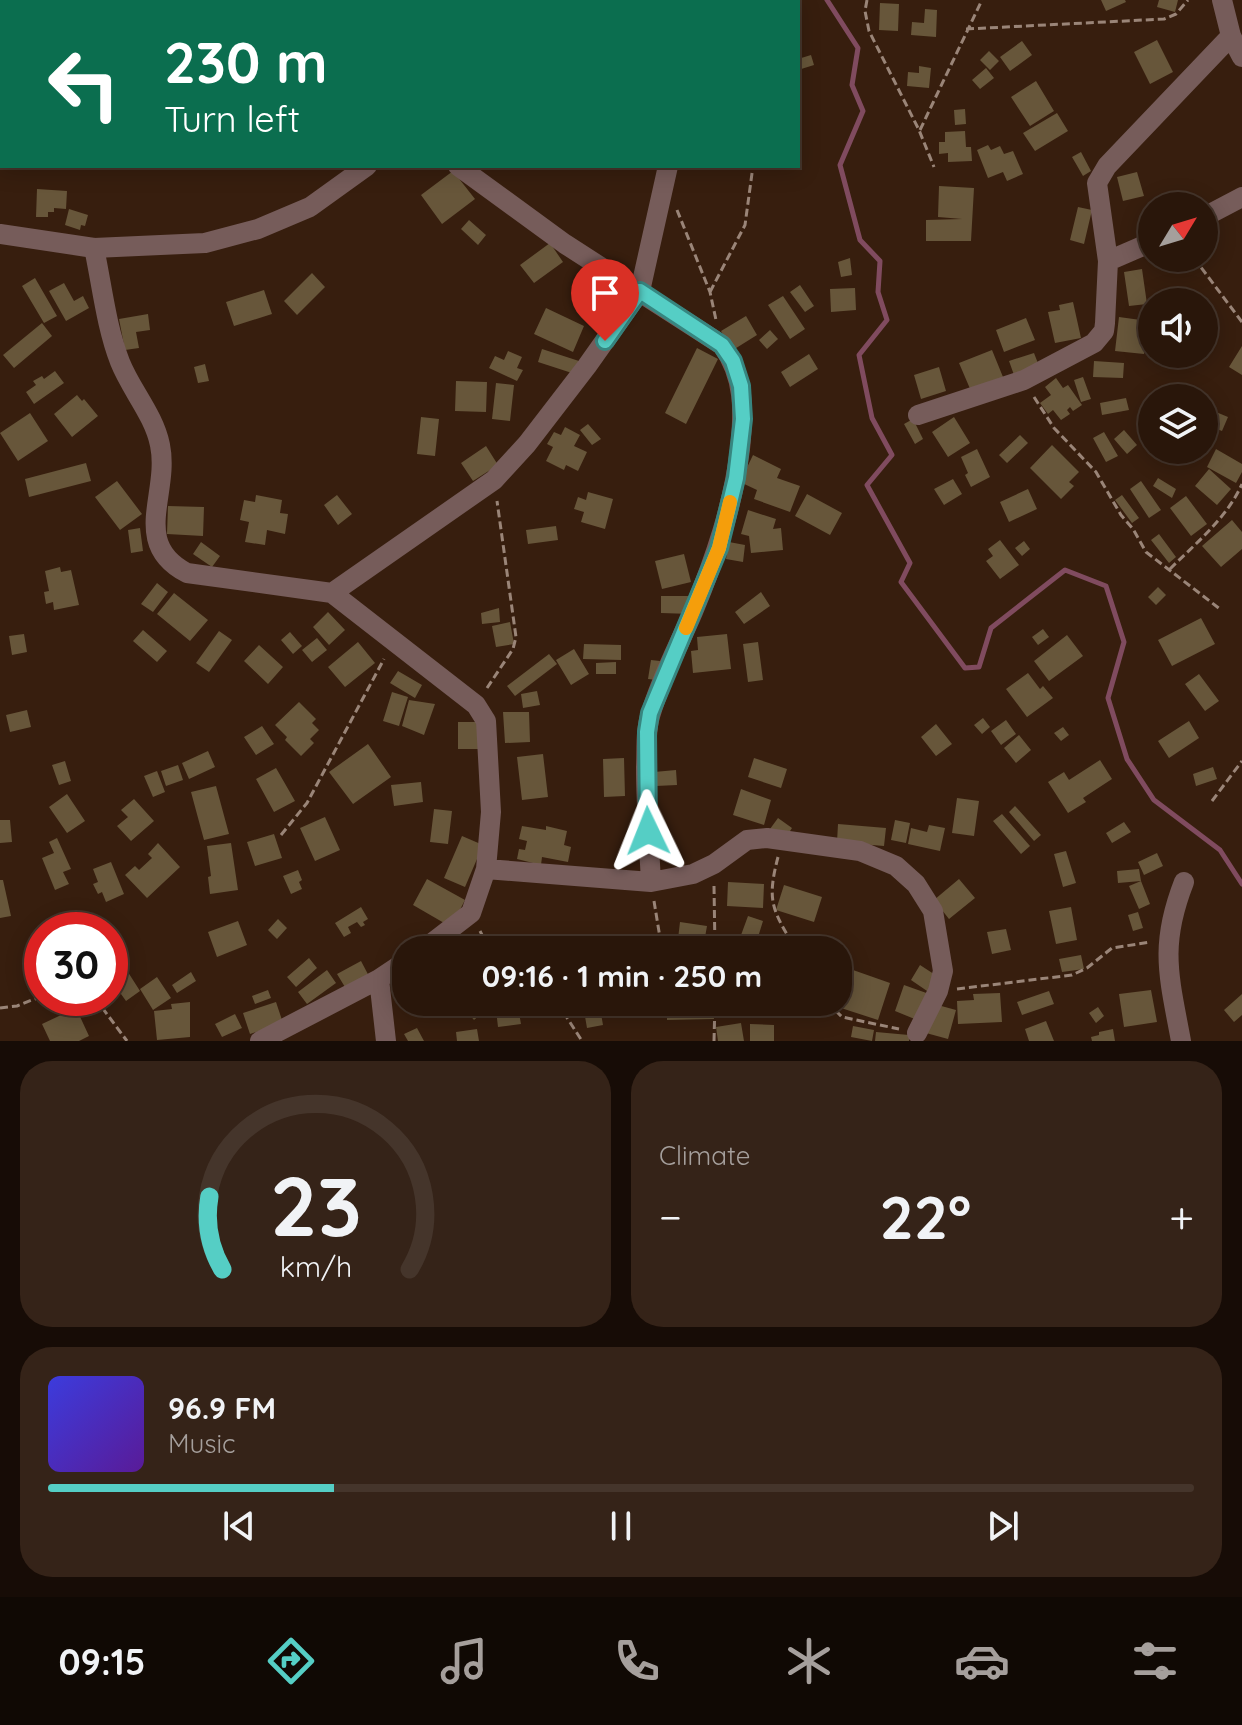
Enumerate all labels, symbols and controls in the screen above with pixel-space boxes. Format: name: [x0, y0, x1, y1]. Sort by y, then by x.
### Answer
text: 230 m: [164, 27, 328, 97]
icon: left: [32, 32, 136, 136]
text: Turn left: [164, 96, 300, 141]
north arrow: [1138, 192, 1218, 272]
map controls: [1138, 192, 1218, 464]
pin: [571, 259, 639, 341]
icon: arrive: [583, 271, 627, 315]
button: sound: [1138, 288, 1218, 368]
button: layers: [1138, 384, 1218, 464]
position arrow: [606, 789, 690, 873]
speed limit sign: 30: [24, 912, 128, 1016]
text: 09:16 · 1 min · 250 m: [482, 957, 762, 995]
text: Climate: [659, 1139, 750, 1172]
text: 23: [269, 1153, 362, 1257]
text: 22°: [880, 1179, 971, 1254]
text: −: [659, 1189, 682, 1244]
text: +: [1169, 1189, 1194, 1244]
text: km/h: [279, 1248, 352, 1284]
text: 96.9 FM: [168, 1389, 276, 1427]
text: Music: [168, 1427, 236, 1460]
icon: previous: [217, 1504, 261, 1548]
icon: pause: [599, 1504, 643, 1548]
icon: next: [981, 1504, 1025, 1548]
icon: directions: [263, 1633, 319, 1689]
icon: music: [436, 1633, 492, 1689]
icon: phone: [609, 1633, 665, 1689]
icon: climate: [781, 1633, 837, 1689]
icon: car: [954, 1633, 1010, 1689]
icon: filters: [1127, 1633, 1183, 1689]
text: 09:15: [58, 1639, 146, 1684]

